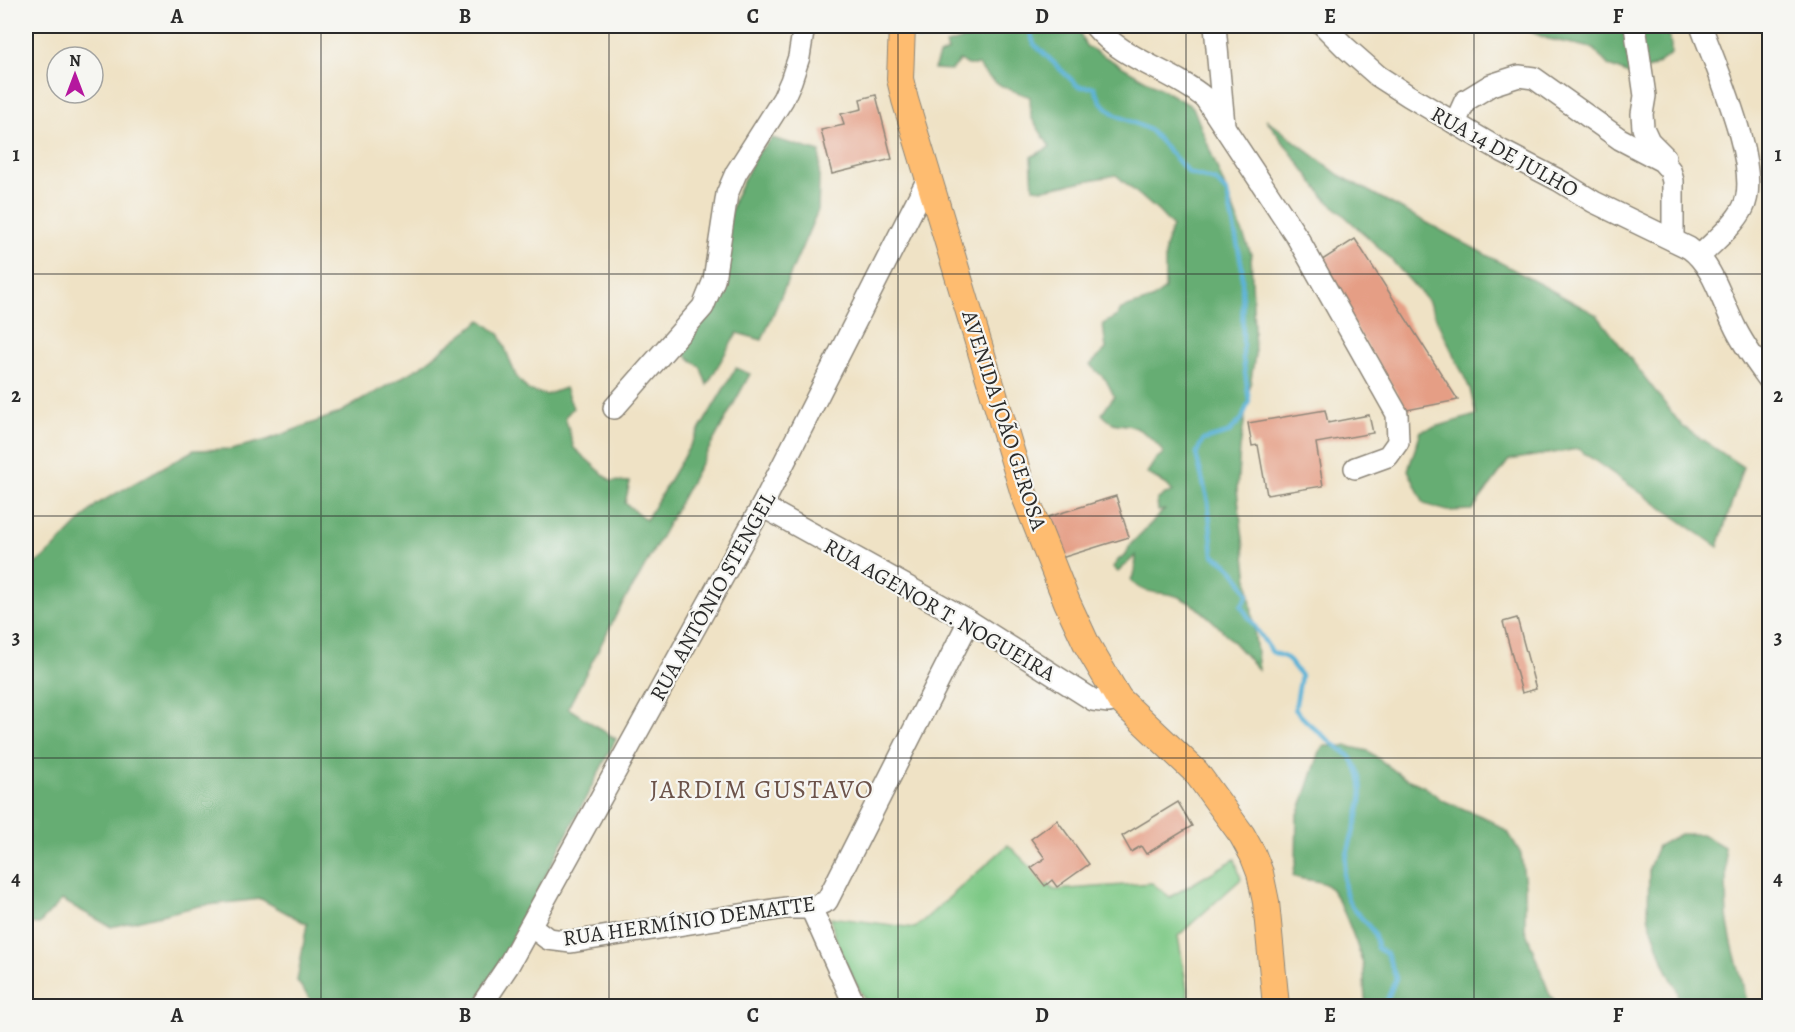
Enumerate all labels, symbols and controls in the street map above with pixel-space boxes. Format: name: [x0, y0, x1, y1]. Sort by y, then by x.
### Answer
text: A: [170, 3, 184, 30]
text: B: [459, 3, 471, 30]
text: C: [747, 3, 759, 30]
text: D: [1035, 3, 1049, 30]
text: E: [1324, 3, 1336, 30]
text: F: [1613, 3, 1624, 30]
north arrow: [45, 45, 105, 105]
text: N: [69, 50, 81, 72]
street label: RUA 14 DE JULHO: [1425, 99, 1584, 205]
text: 1: [12, 141, 20, 168]
text: 1: [1774, 141, 1782, 168]
street label: AVENIDA JOÃO GEROSA: [954, 306, 1054, 535]
text: 2: [11, 382, 21, 409]
text: 2: [1773, 382, 1783, 409]
street label: RUA ANTÔNIO STENGEL: [643, 486, 783, 706]
street label: RUA AGENOR T. NOGUEIRA: [818, 531, 1062, 689]
text: 3: [12, 624, 20, 651]
text: 3: [1774, 624, 1782, 651]
district label: JARDIM GUSTAVO: [650, 772, 874, 807]
text: 4: [11, 865, 21, 892]
text: 4: [1773, 865, 1783, 892]
street label: RUA HERMÍNIO DEMATTE: [561, 888, 817, 954]
text: A: [170, 1002, 184, 1029]
text: B: [459, 1002, 471, 1029]
text: C: [747, 1002, 759, 1029]
text: D: [1035, 1002, 1049, 1029]
text: E: [1324, 1002, 1336, 1029]
text: F: [1613, 1002, 1624, 1029]

